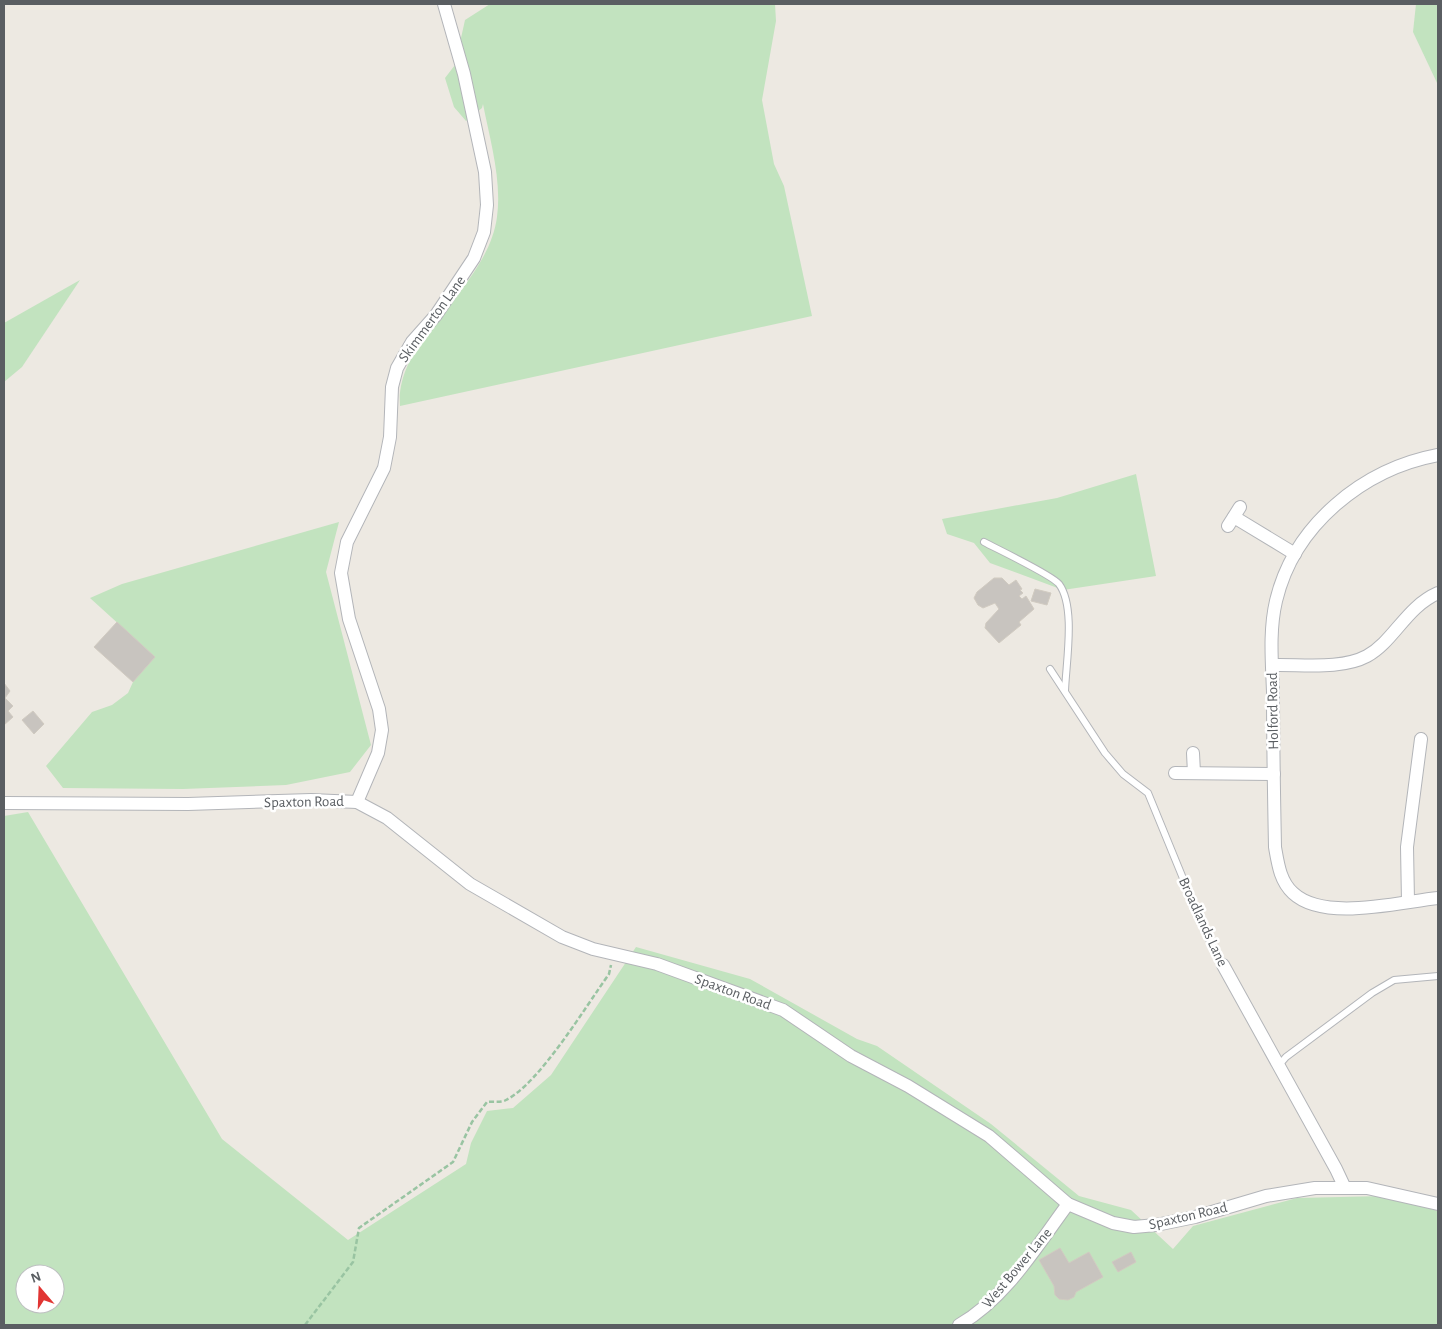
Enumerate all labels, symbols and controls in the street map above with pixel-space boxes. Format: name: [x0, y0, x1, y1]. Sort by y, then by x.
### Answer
street label: Skimmerton Lane: [396, 273, 468, 365]
street label: Holford Road: [1265, 672, 1281, 750]
street label: Spaxton Road: [264, 794, 344, 810]
street label: Broadlands Lane: [1176, 875, 1230, 969]
street label: Spaxton Road: [693, 971, 773, 1013]
street label: Spaxton Road: [1147, 1200, 1229, 1232]
street label: West Bower Lane: [979, 1225, 1055, 1311]
north arrow: [15, 1264, 65, 1314]
text: N: [29, 1269, 43, 1286]

